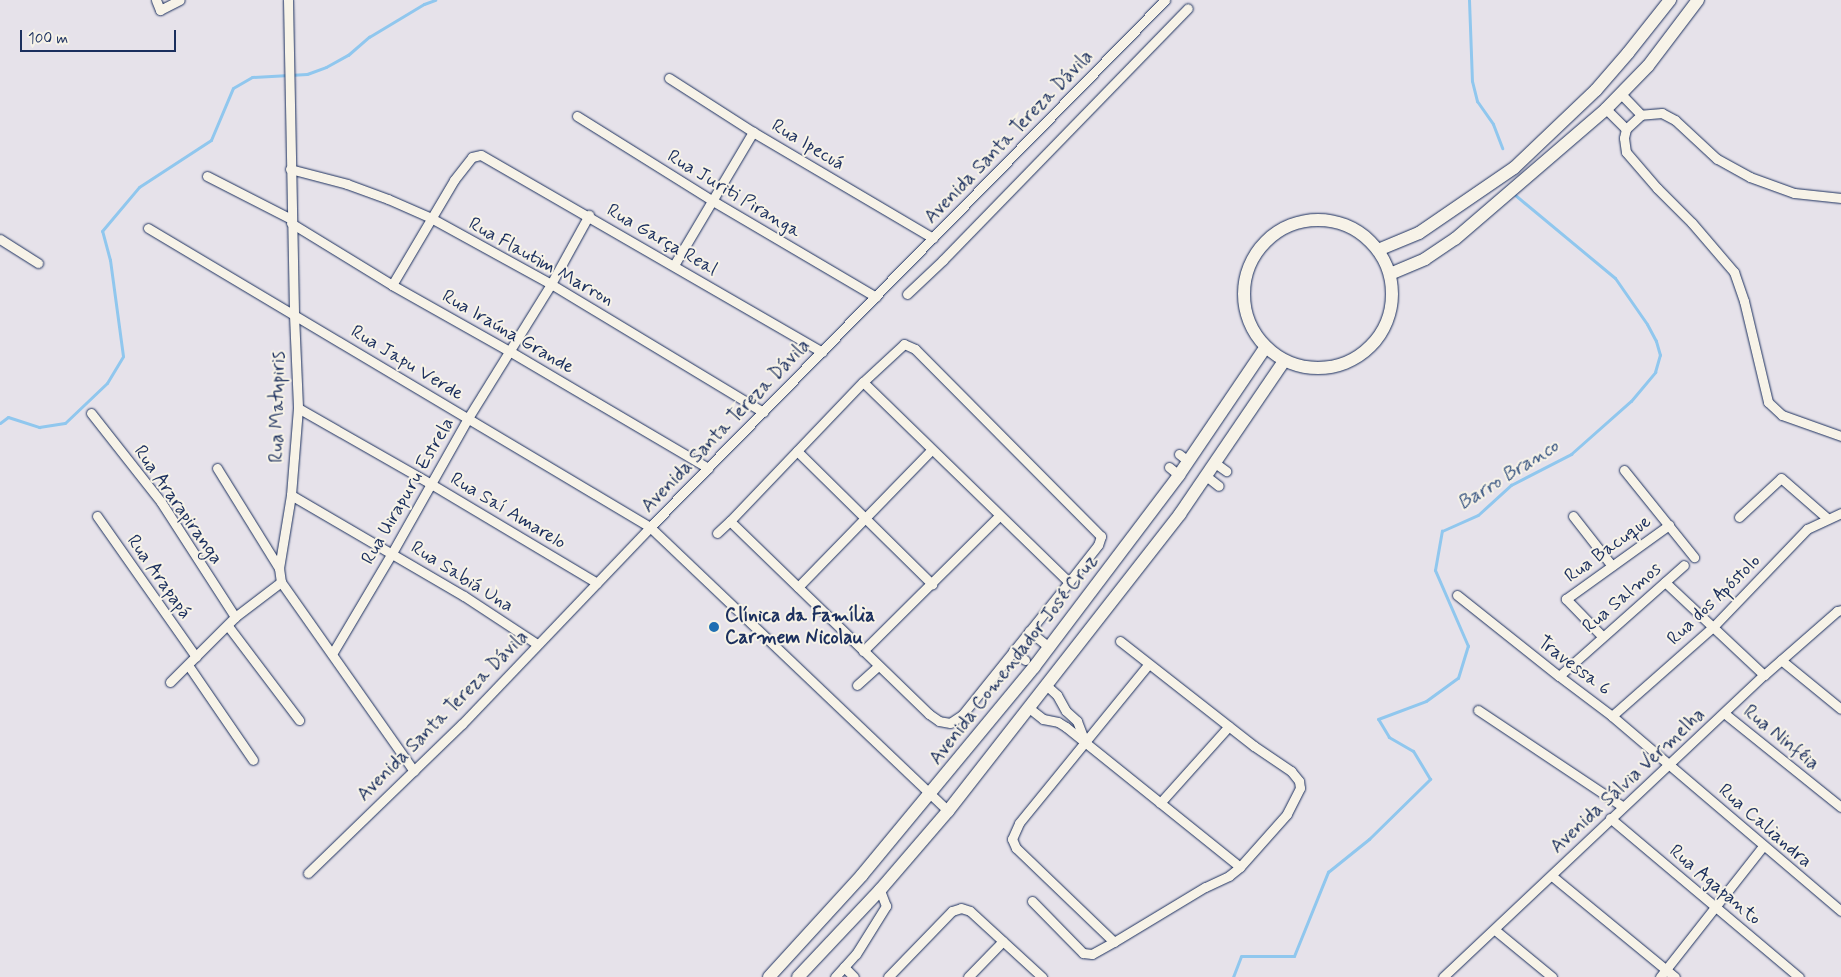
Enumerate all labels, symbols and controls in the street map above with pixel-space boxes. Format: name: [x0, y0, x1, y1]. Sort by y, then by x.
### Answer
scale bar: [22, 20, 179, 52]
text: 100 m: [28, 29, 68, 49]
street label: Avenida Santa Tereza Dávila: [920, 46, 1098, 228]
street label: Rua Ipecuá: [764, 112, 852, 178]
street label: Rua Juriti Piranga: [664, 146, 804, 242]
street label: Rua Garça Real: [604, 200, 720, 280]
street label: Rua Flautim Marron: [467, 214, 615, 310]
street label: Rua Iraúna Grande: [435, 283, 581, 381]
street label: Rua Japu Verde: [349, 322, 465, 404]
street label: Avenida Santa Tereza Dávila: [637, 335, 815, 517]
street label: Rua Matupiris: [266, 352, 290, 462]
street label: Rua Uirapuru Estrela: [357, 415, 459, 567]
water label: Barro Branco: [1453, 434, 1563, 516]
street label: Rua Ararapiranga: [128, 440, 228, 570]
street label: Rua Saí Amarelo: [447, 468, 569, 554]
street label: Rua Bacuque: [1560, 510, 1656, 588]
street label: Rua Arapapá: [121, 530, 197, 624]
street label: Rua Sabiá Una: [407, 537, 517, 617]
street label: Avenida Comendador José Cruz: [924, 549, 1104, 771]
street label: Rua dos Apóstolo: [1662, 549, 1766, 651]
street label: Rua Salmos: [1578, 558, 1666, 638]
place label: Clínica da Família Carmem Nicolau: [725, 605, 872, 649]
marker: Clínica da Família Carmem Nicolau: [707, 620, 721, 634]
street label: Avenida Santa Tereza Dávila: [353, 626, 533, 806]
street label: Travessa 6: [1533, 631, 1615, 701]
street label: Rua Ninféia: [1738, 700, 1824, 776]
street label: Avenida Sálvia Vermelha: [1545, 703, 1711, 859]
street label: Rua Caliandra: [1714, 780, 1816, 872]
street label: Rua Agapanto: [1663, 839, 1767, 931]

